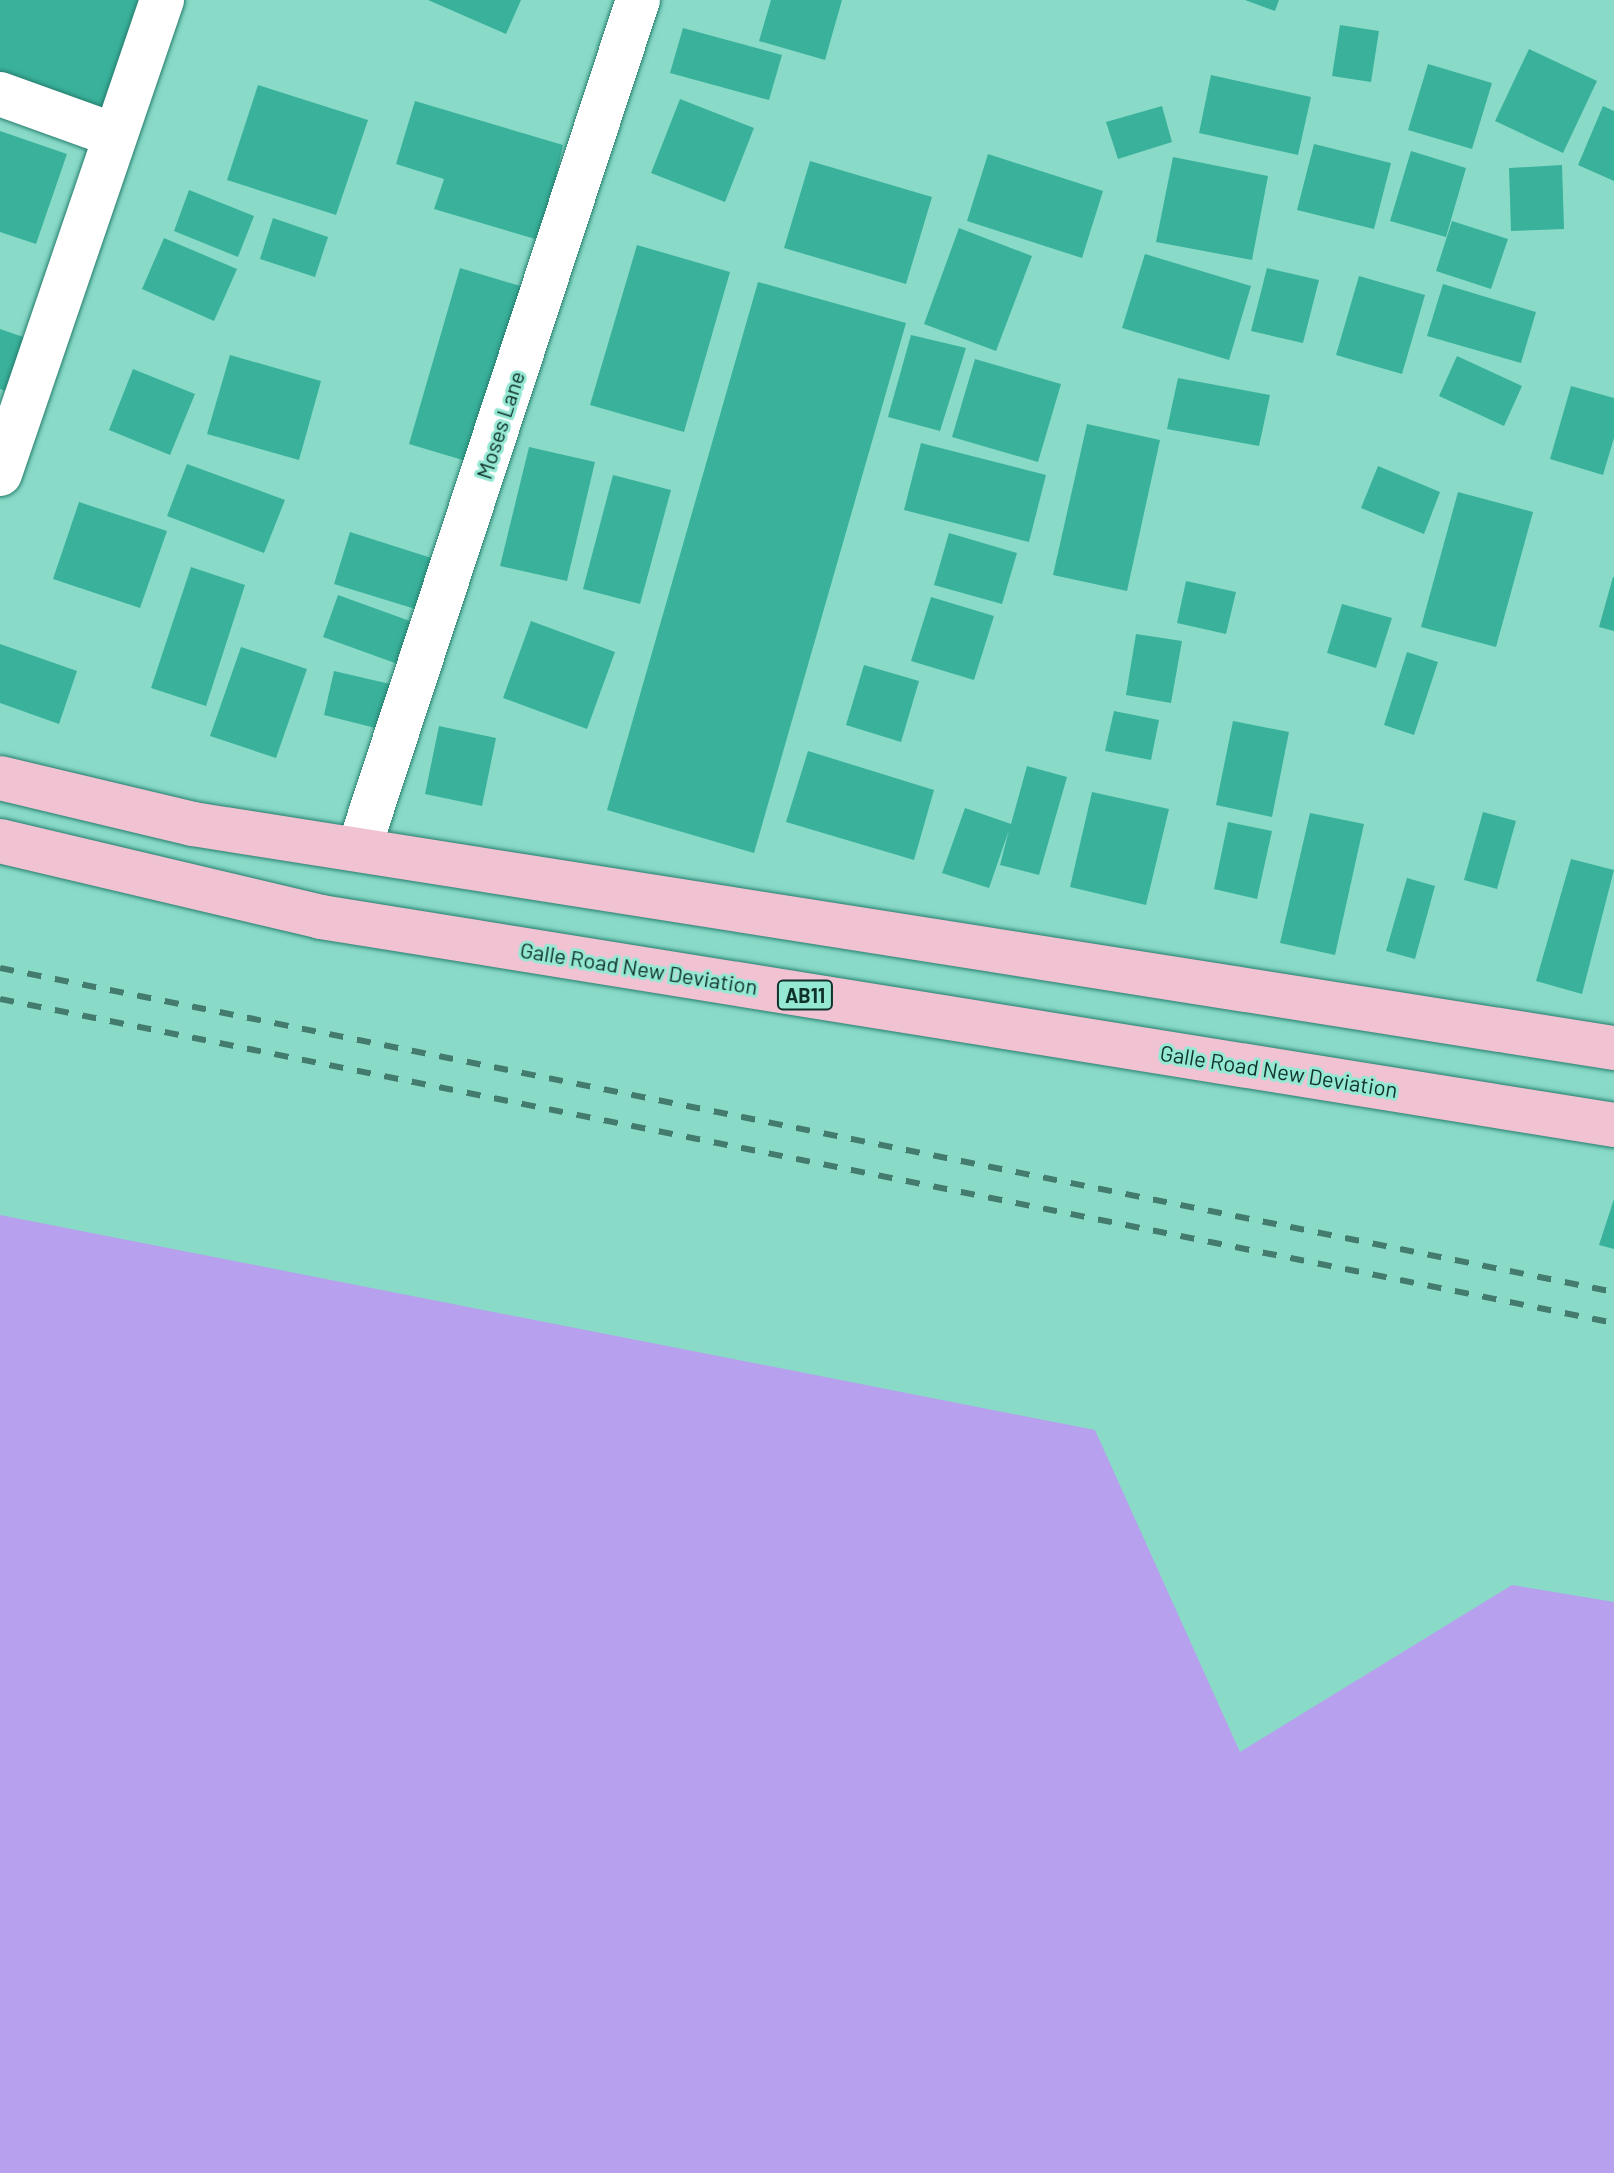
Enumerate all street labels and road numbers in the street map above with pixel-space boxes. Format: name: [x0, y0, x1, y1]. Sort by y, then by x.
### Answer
street label: Moses Lane: [470, 368, 530, 482]
street label: Galle Road New Deviation: [518, 936, 760, 1000]
road number: AB11: [775, 979, 835, 1011]
street label: Galle Road New Deviation: [1158, 1039, 1400, 1103]

